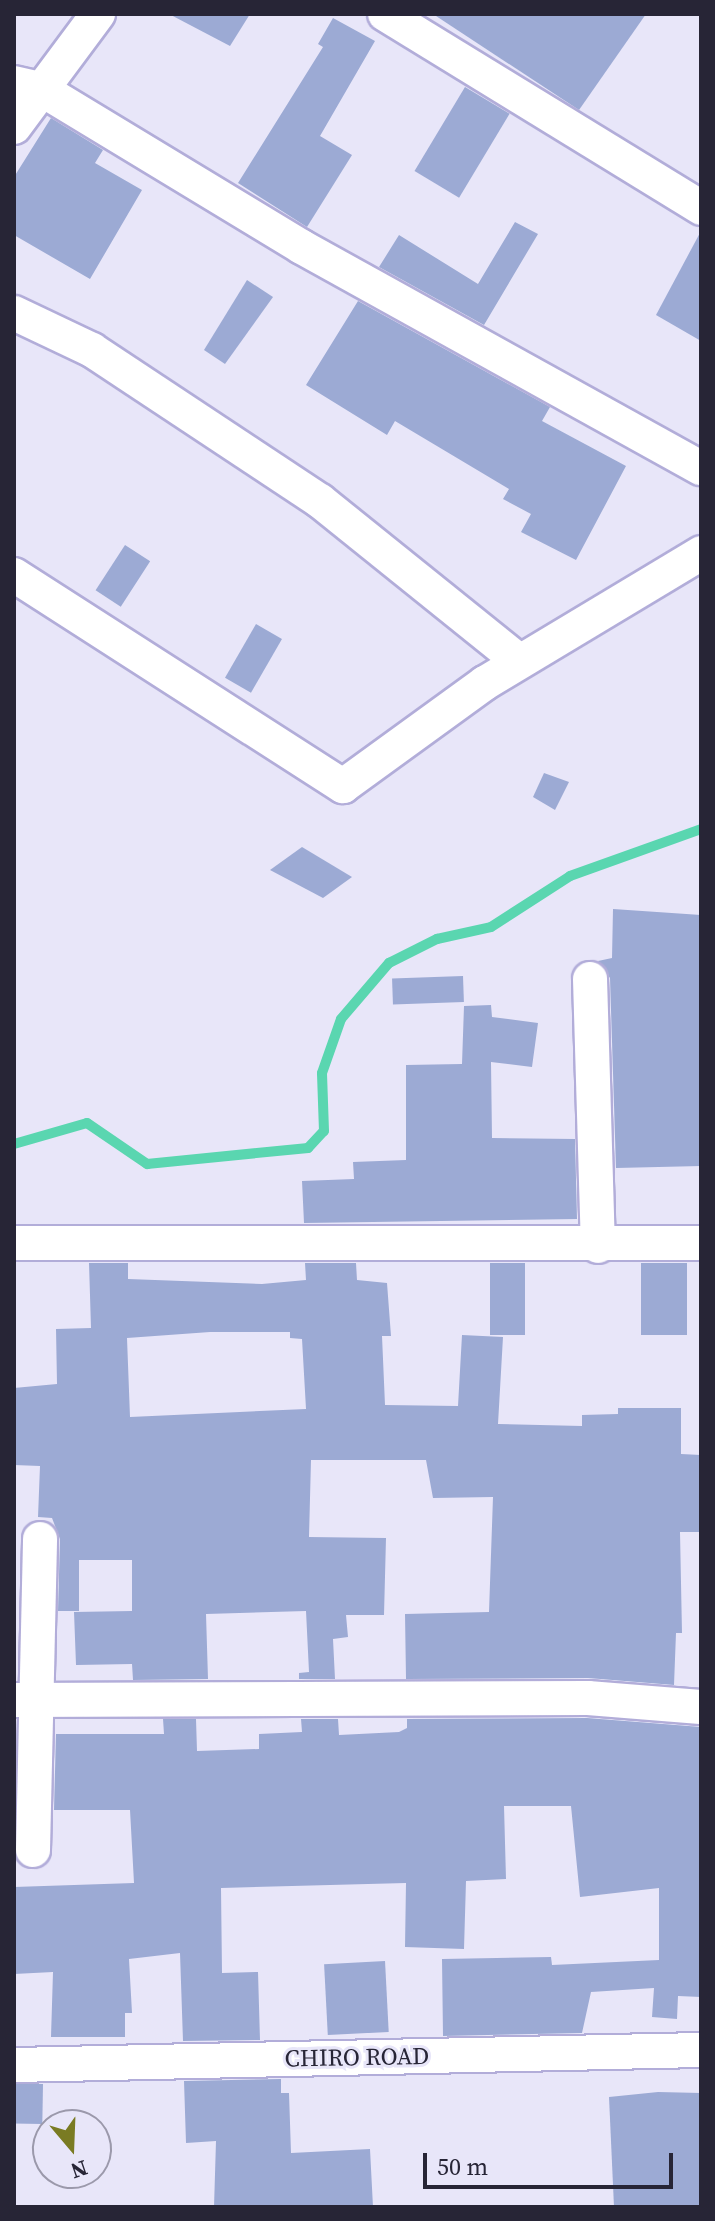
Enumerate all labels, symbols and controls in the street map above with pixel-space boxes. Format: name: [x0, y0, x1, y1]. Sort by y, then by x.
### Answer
street label: CHIRO ROAD: [284, 2041, 430, 2073]
north arrow: [32, 2109, 112, 2189]
scale bar: [427, 2137, 677, 2187]
text: 50 m: [437, 2150, 488, 2183]
text: N: [67, 2153, 92, 2187]

